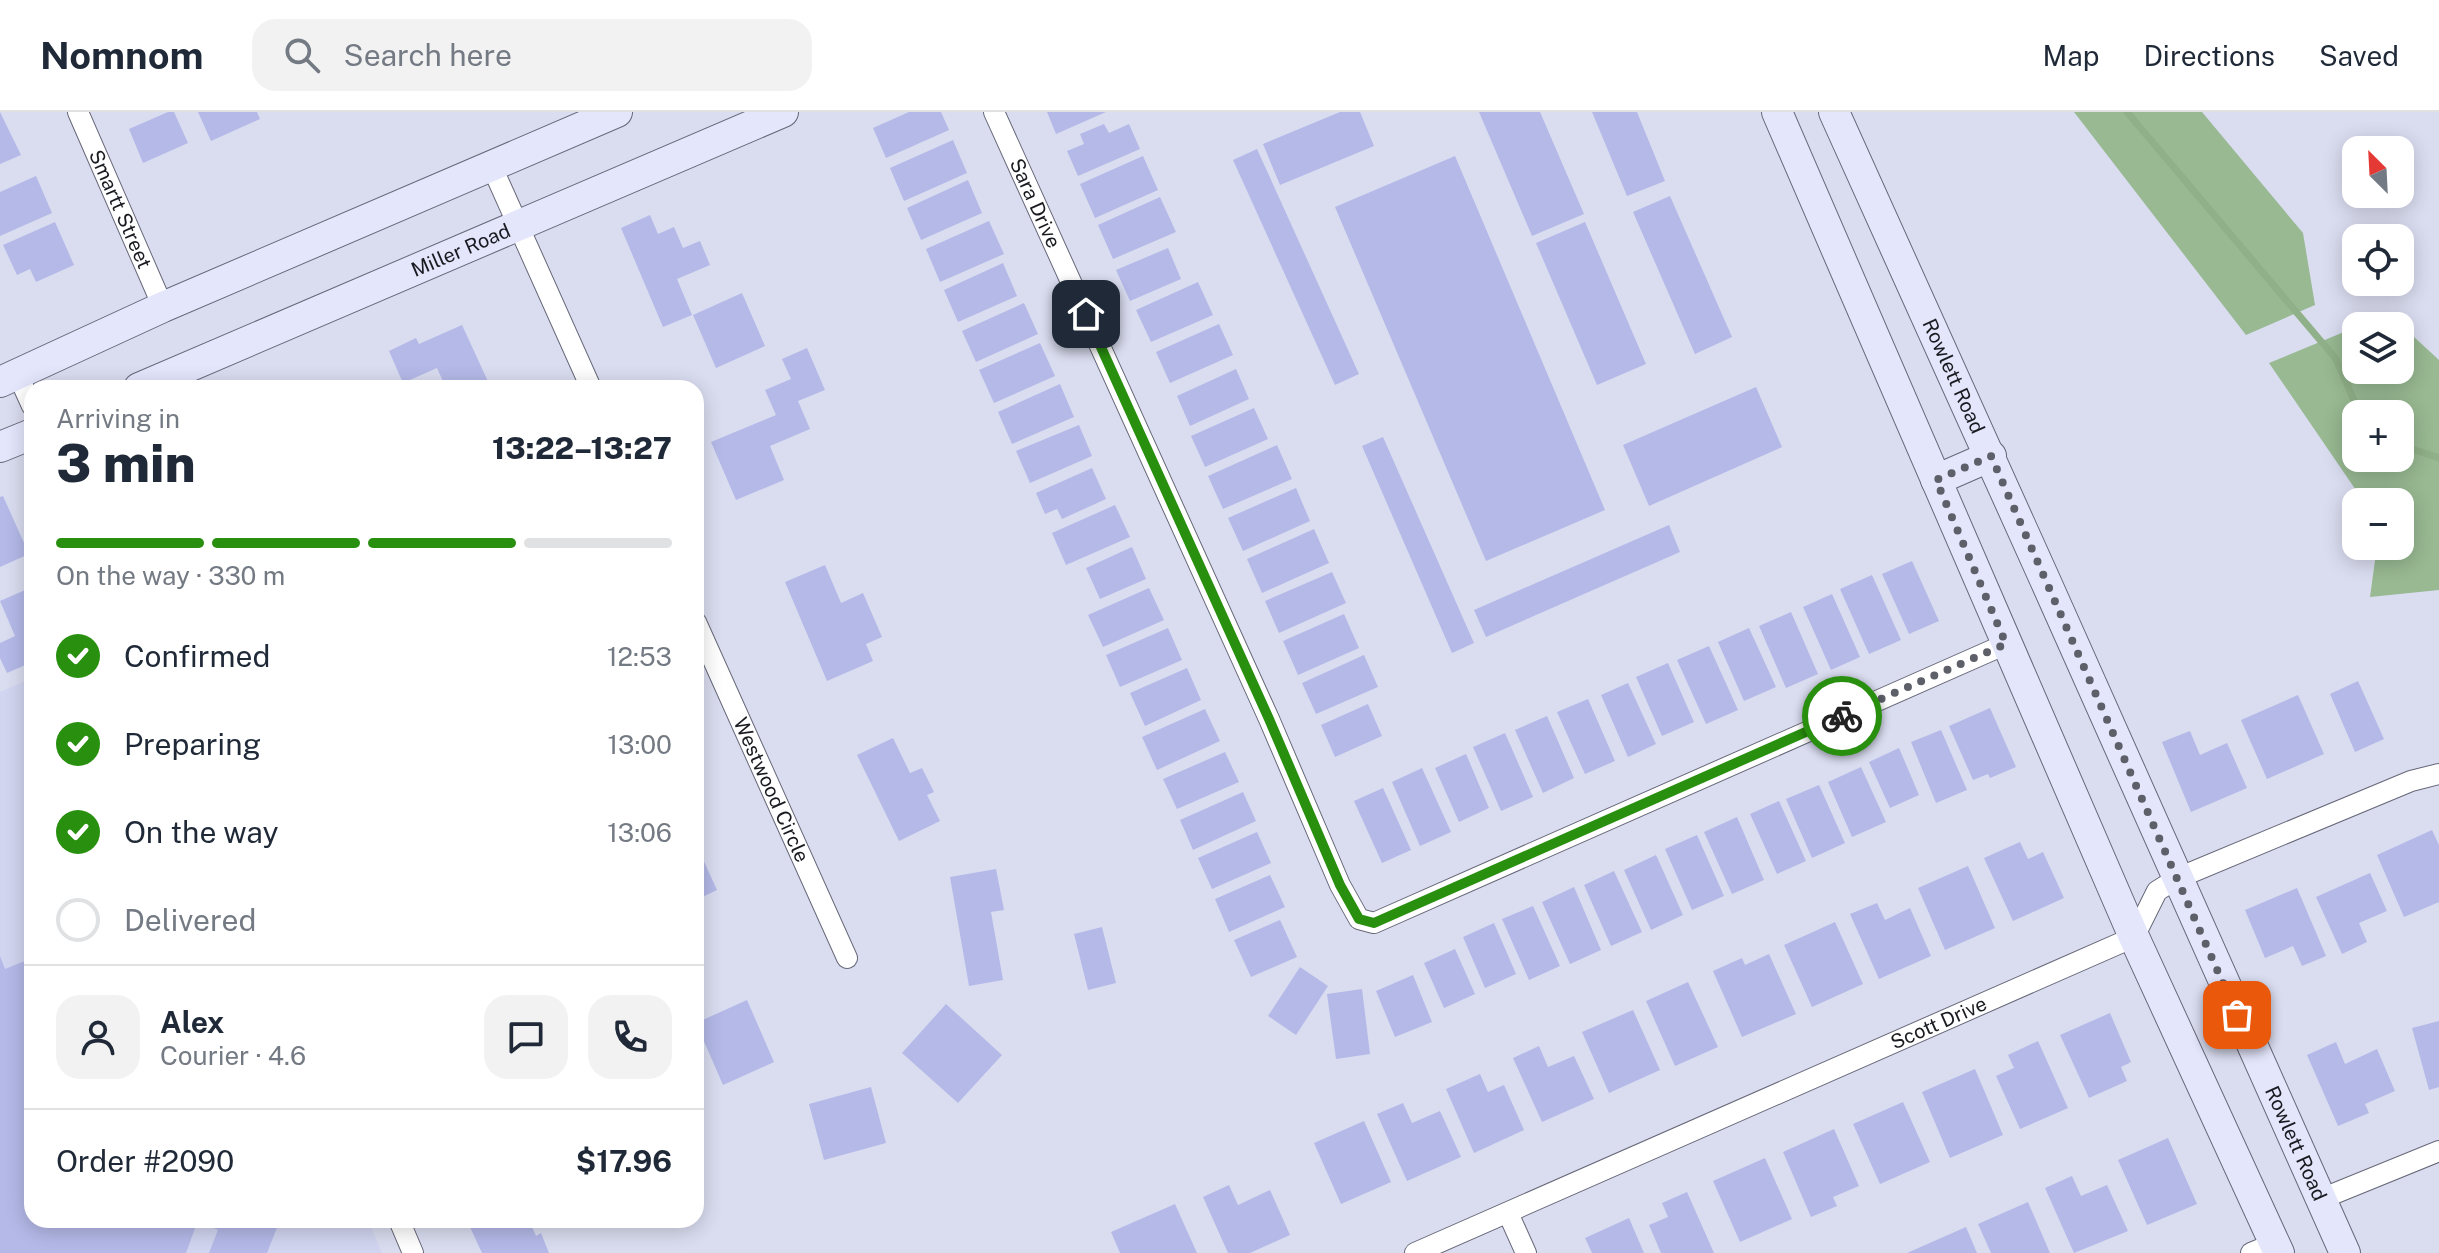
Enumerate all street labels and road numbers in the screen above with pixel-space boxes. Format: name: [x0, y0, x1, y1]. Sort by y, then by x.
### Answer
street label: Smartt Street: [84, 146, 157, 272]
street label: Sara Drive: [1005, 155, 1066, 252]
street label: Miller Road: [407, 218, 514, 282]
street label: Rowlett Road: [1917, 315, 1990, 437]
street label: Westwood Circle: [728, 714, 814, 866]
street label: Scott Drive: [1887, 991, 1990, 1054]
street label: Rowlett Road: [2260, 1082, 2332, 1204]

